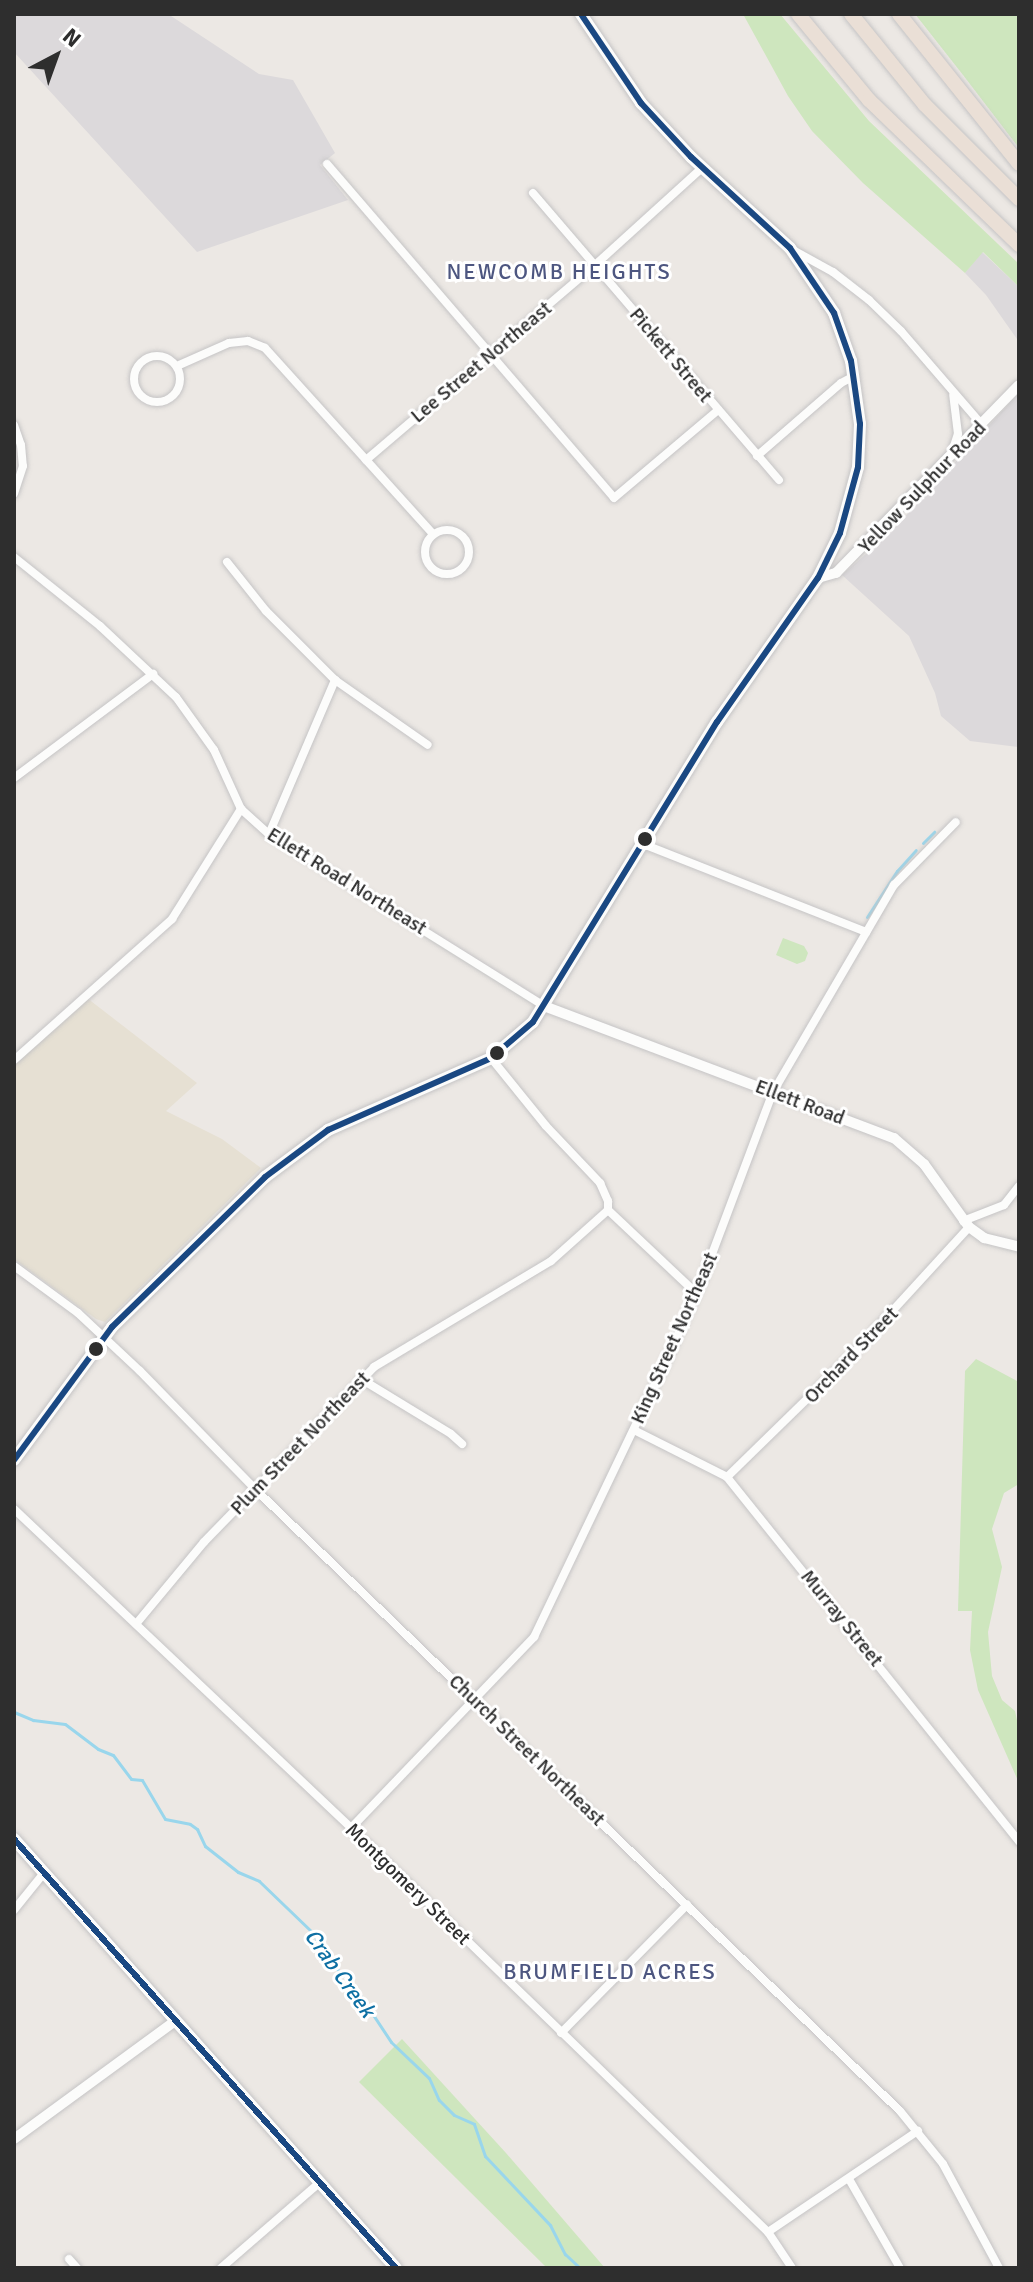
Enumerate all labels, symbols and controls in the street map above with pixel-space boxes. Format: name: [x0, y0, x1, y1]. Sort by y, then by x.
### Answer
north arrow: [16, 16, 96, 96]
text: N: [57, 22, 87, 53]
district label: NEWCOMB HEIGHTS: [446, 259, 672, 285]
street label: Lee Street Northeast: [406, 296, 556, 428]
street label: Pickett Street: [624, 303, 718, 407]
street label: Yellow Sulphur Road: [853, 416, 991, 558]
street label: Ellett Road Northeast: [263, 822, 431, 940]
unlabelled marker: [637, 831, 653, 847]
unlabelled marker: [489, 1045, 505, 1061]
street label: Ellett Road: [752, 1074, 848, 1130]
street label: King Street Northeast: [625, 1248, 723, 1428]
street label: Orchard Street: [799, 1302, 903, 1408]
unlabelled marker: [88, 1341, 104, 1357]
street label: Plum Street Northeast: [225, 1366, 375, 1520]
street label: Murray Street: [796, 1565, 888, 1671]
street label: Church Street Northeast: [444, 1669, 610, 1831]
street label: Montgomery Street: [340, 1818, 476, 1950]
water label: Crab Creek: [299, 1924, 381, 2022]
district label: BRUMFIELD ACRES: [503, 1959, 717, 1985]

